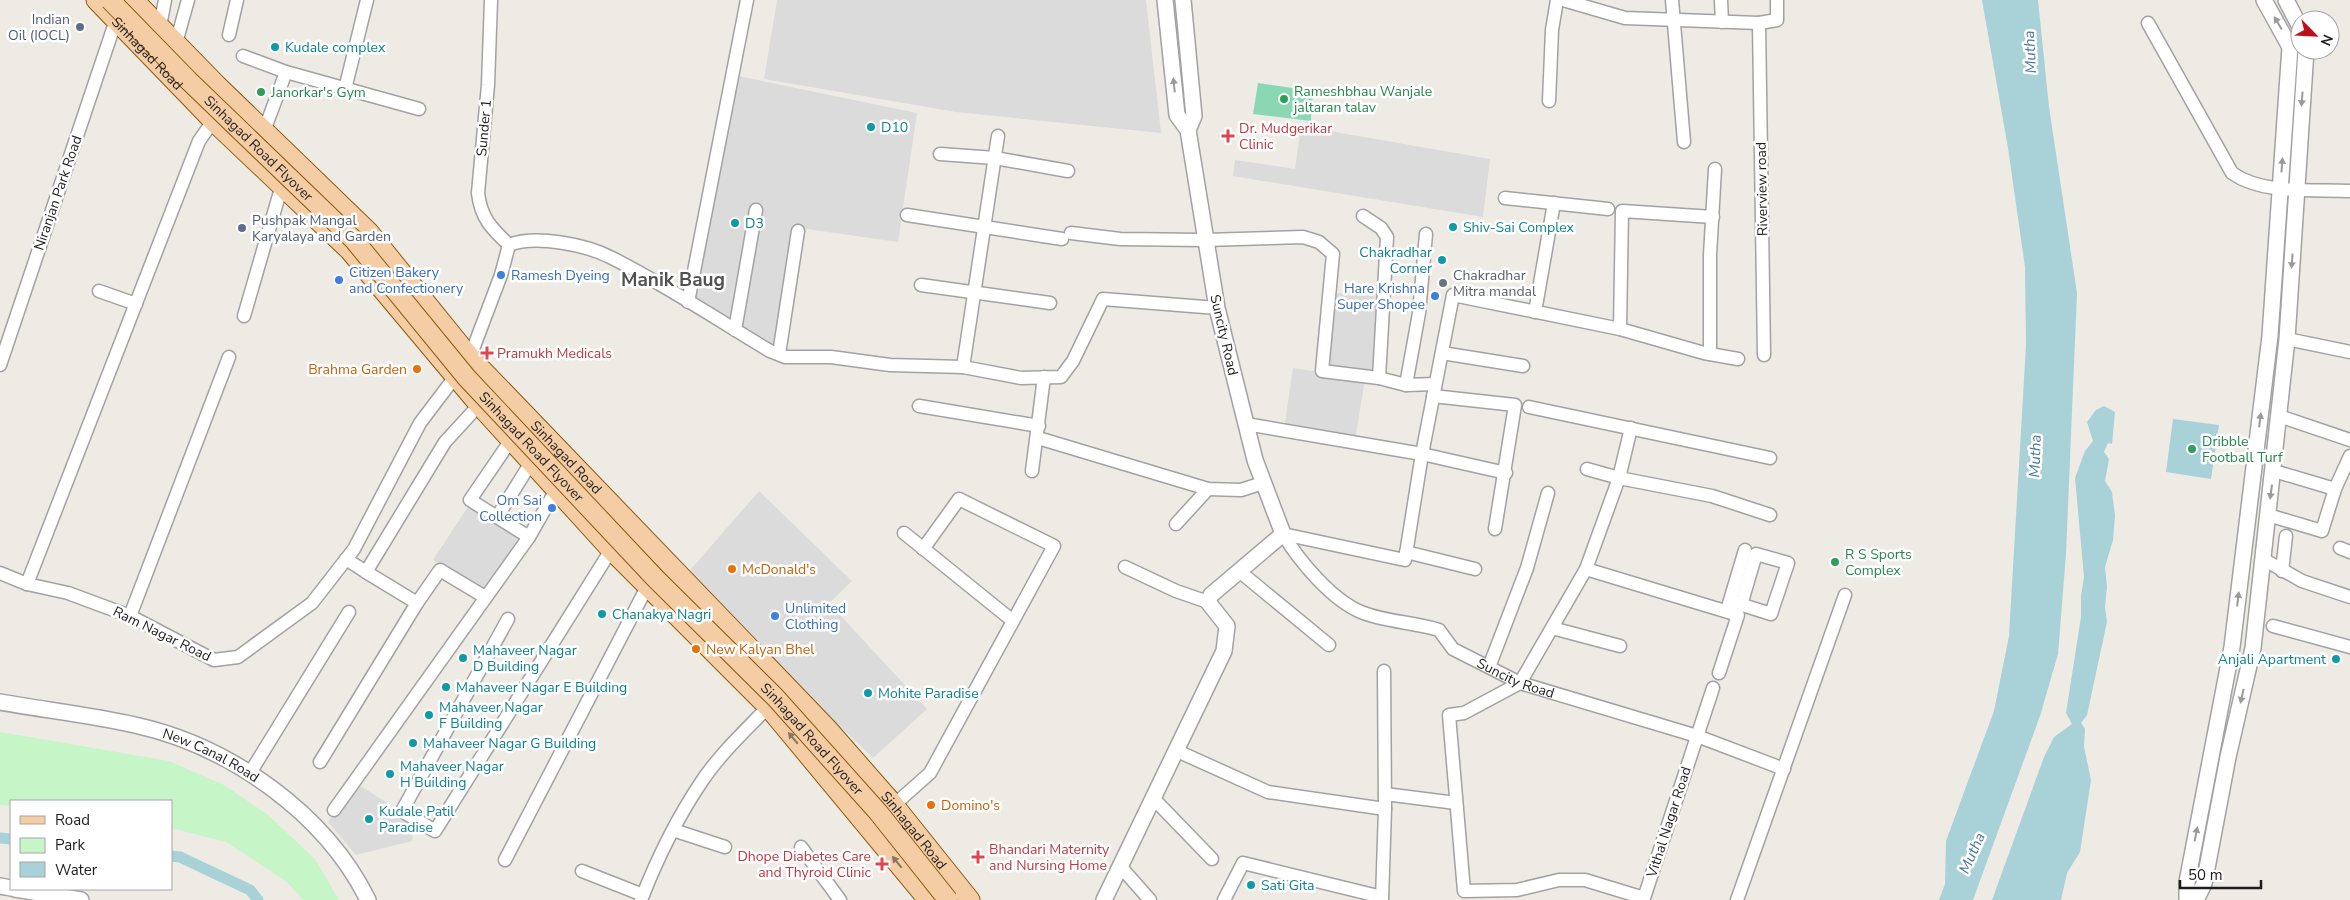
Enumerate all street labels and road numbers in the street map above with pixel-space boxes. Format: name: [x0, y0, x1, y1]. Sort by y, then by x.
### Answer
street label: Sinhagad Road: [108, 12, 187, 94]
street label: Sinhagad Road Flyover: [200, 91, 318, 205]
street label: Sunder 1: [472, 99, 496, 157]
street label: Niranjan Park Road: [29, 133, 87, 253]
street label: Riverview road: [1752, 142, 1772, 236]
street label: Suncity Road: [1205, 293, 1243, 377]
street label: Sinhagad Road Flyover: [476, 389, 586, 507]
street label: Sinhagad Road: [526, 418, 604, 498]
street label: Ram Nagar Road: [110, 602, 214, 666]
street label: Suncity Road: [1474, 653, 1557, 702]
street label: Sinhagad Road Flyover: [757, 679, 868, 799]
street label: New Canal Road: [160, 724, 263, 786]
street label: Vithal Nagar Road: [1642, 764, 1696, 881]
street label: Sinhagad Road: [877, 787, 951, 873]

